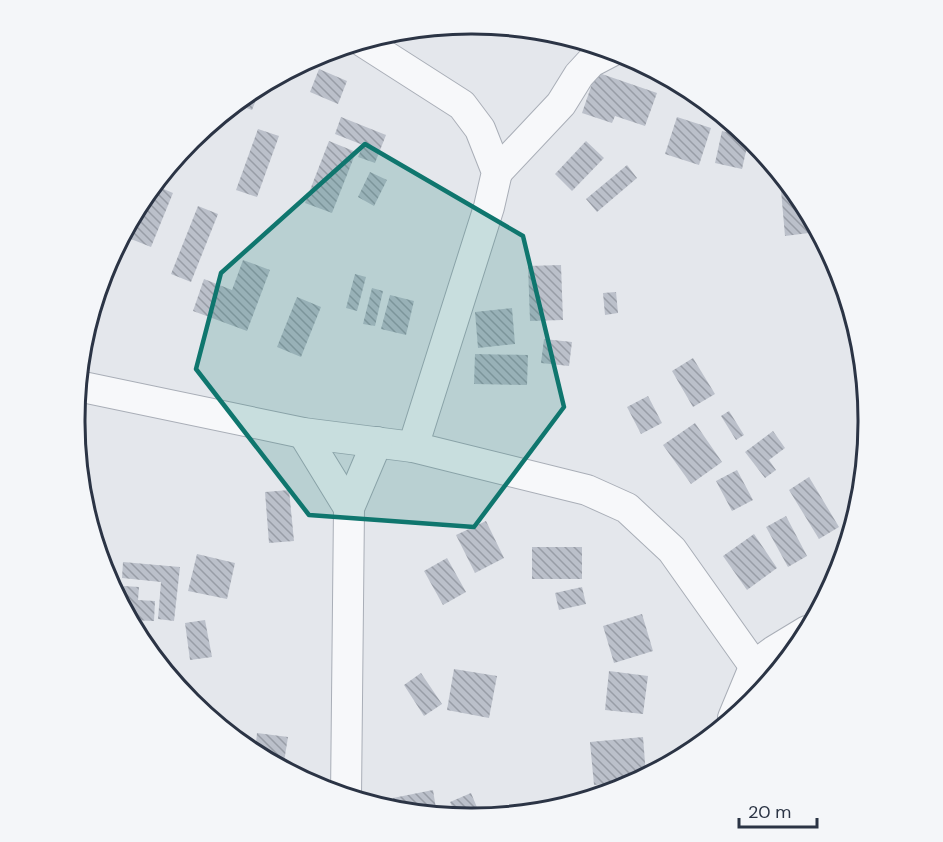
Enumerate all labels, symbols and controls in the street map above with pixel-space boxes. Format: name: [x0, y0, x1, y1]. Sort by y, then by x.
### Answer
scale bar: [739, 791, 817, 829]
text: 20 m: [748, 800, 791, 824]

